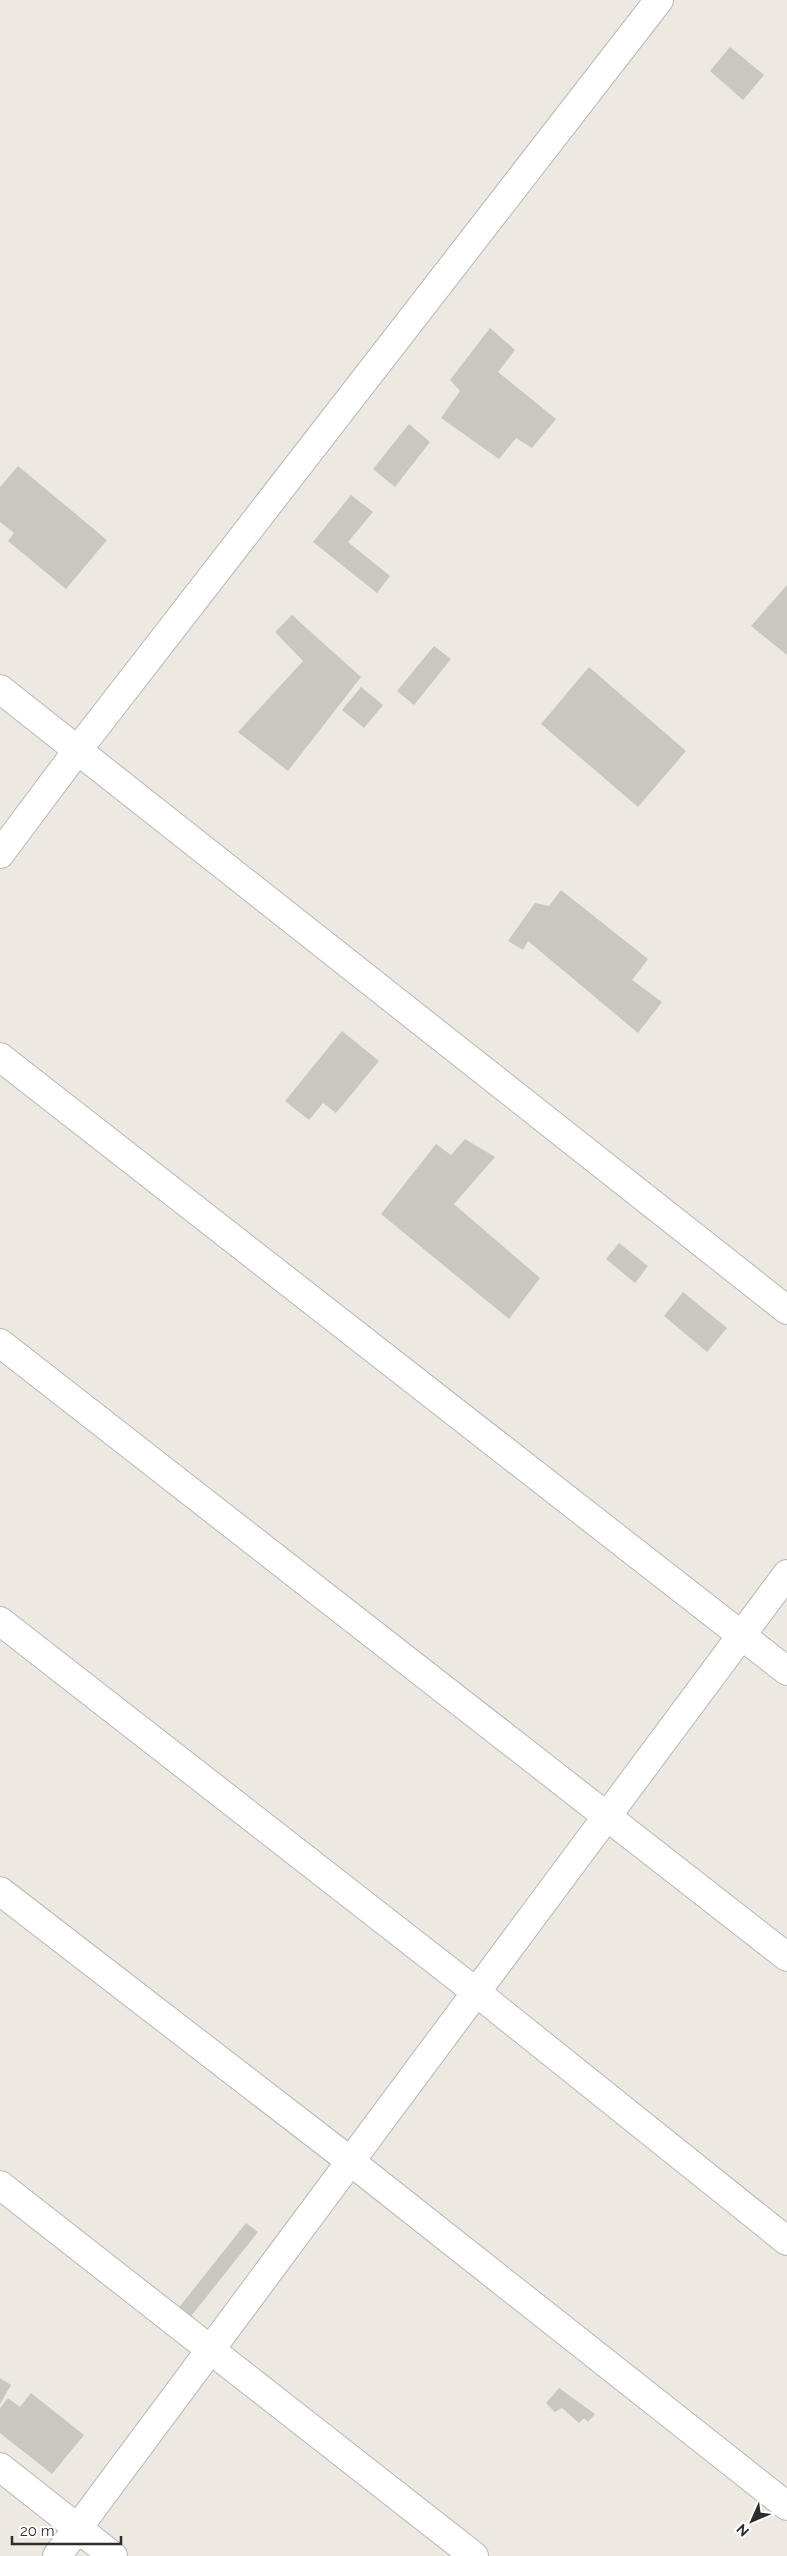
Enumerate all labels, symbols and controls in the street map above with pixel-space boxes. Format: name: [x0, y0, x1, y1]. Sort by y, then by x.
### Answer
north arrow: [727, 2496, 777, 2546]
scale bar: [12, 2514, 121, 2546]
text: N: [733, 2521, 752, 2540]
text: 20 m: [20, 2522, 55, 2540]

